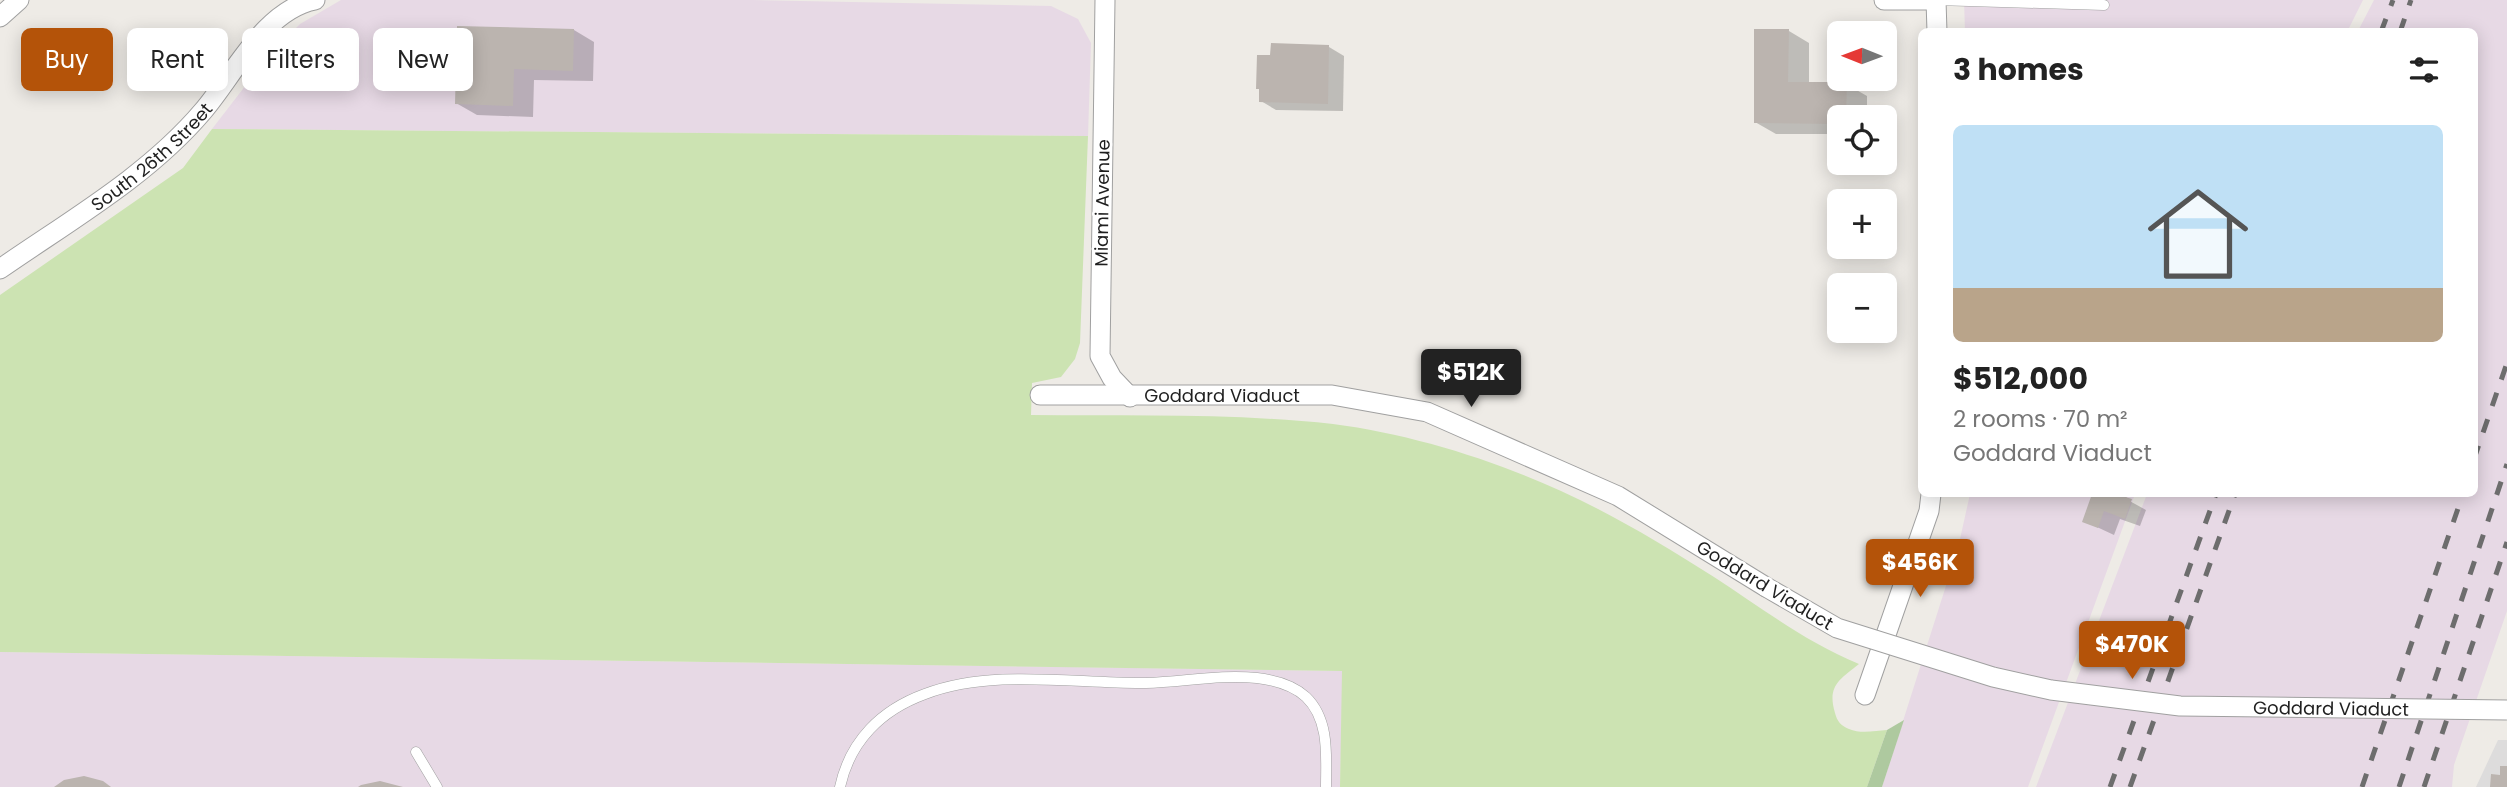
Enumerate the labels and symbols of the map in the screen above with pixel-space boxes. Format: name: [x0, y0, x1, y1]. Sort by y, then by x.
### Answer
north arrow: [1827, 21, 1897, 91]
street label: South 26th Street: [86, 97, 218, 217]
street label: Miami Avenue: [1088, 139, 1116, 267]
pin: $512K: [1422, 350, 1520, 409]
street label: Goddard Viaduct: [1144, 383, 1300, 408]
street label: Goddard Viaduct: [1692, 534, 1838, 636]
pin: $456K: [1871, 540, 1969, 599]
pin: $470K: [2083, 622, 2181, 681]
street label: Goddard Viaduct: [2253, 694, 2409, 721]

